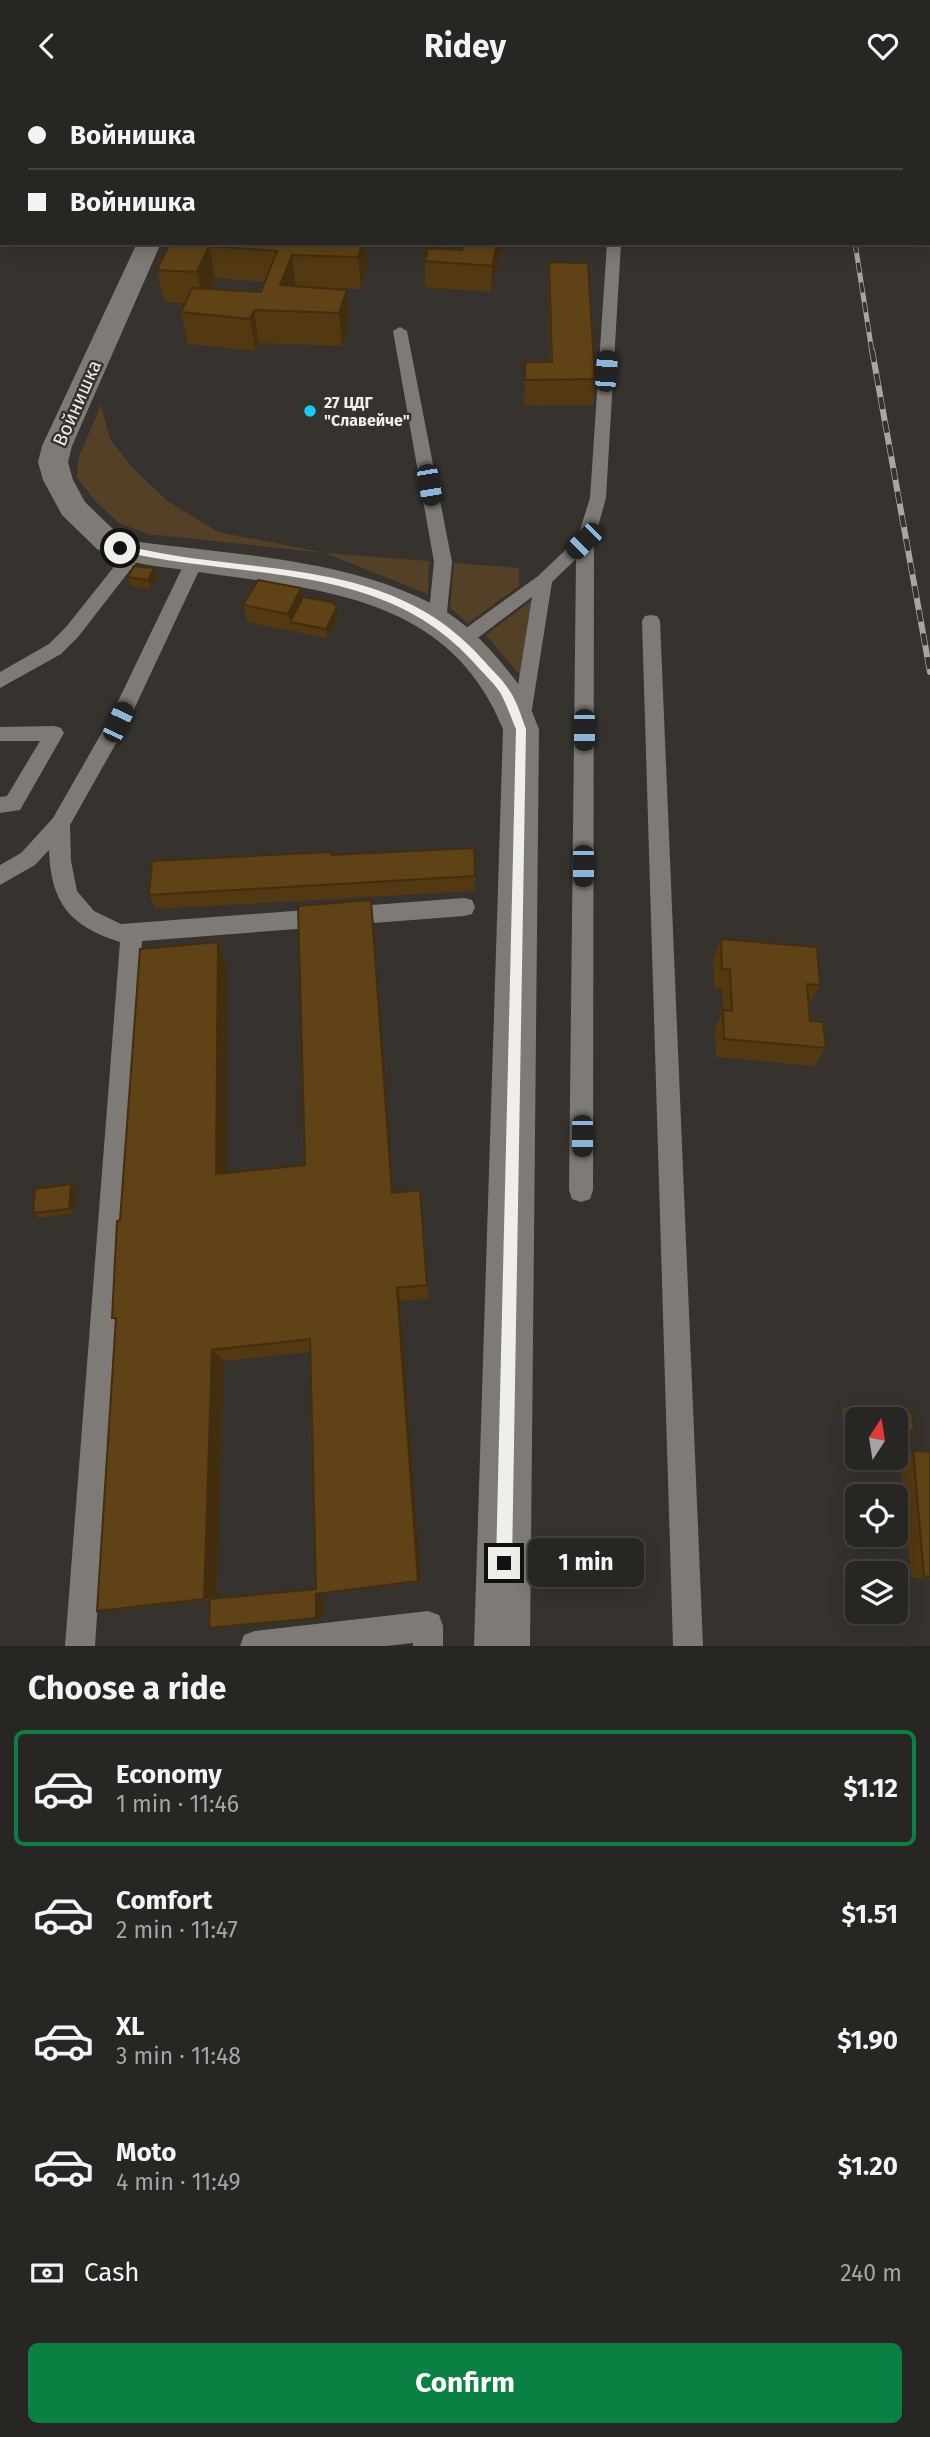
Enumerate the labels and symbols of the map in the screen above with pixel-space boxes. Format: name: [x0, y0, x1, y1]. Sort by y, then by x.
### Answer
car: [595, 349, 618, 393]
street label: Войнишка: [48, 356, 106, 450]
place label: 27 ЦДГ "Славейче": [324, 393, 410, 430]
marker: 27 ЦДГ "Славейче": [302, 403, 318, 419]
car: [416, 462, 443, 508]
car: [562, 519, 607, 563]
route start: [104, 532, 136, 564]
car: [100, 699, 137, 745]
car: [574, 709, 595, 751]
car: [573, 845, 594, 887]
car: [572, 1115, 593, 1157]
north arrow: [845, 1407, 908, 1470]
callout: 1 min: [528, 1539, 644, 1587]
route end: [488, 1547, 520, 1579]

